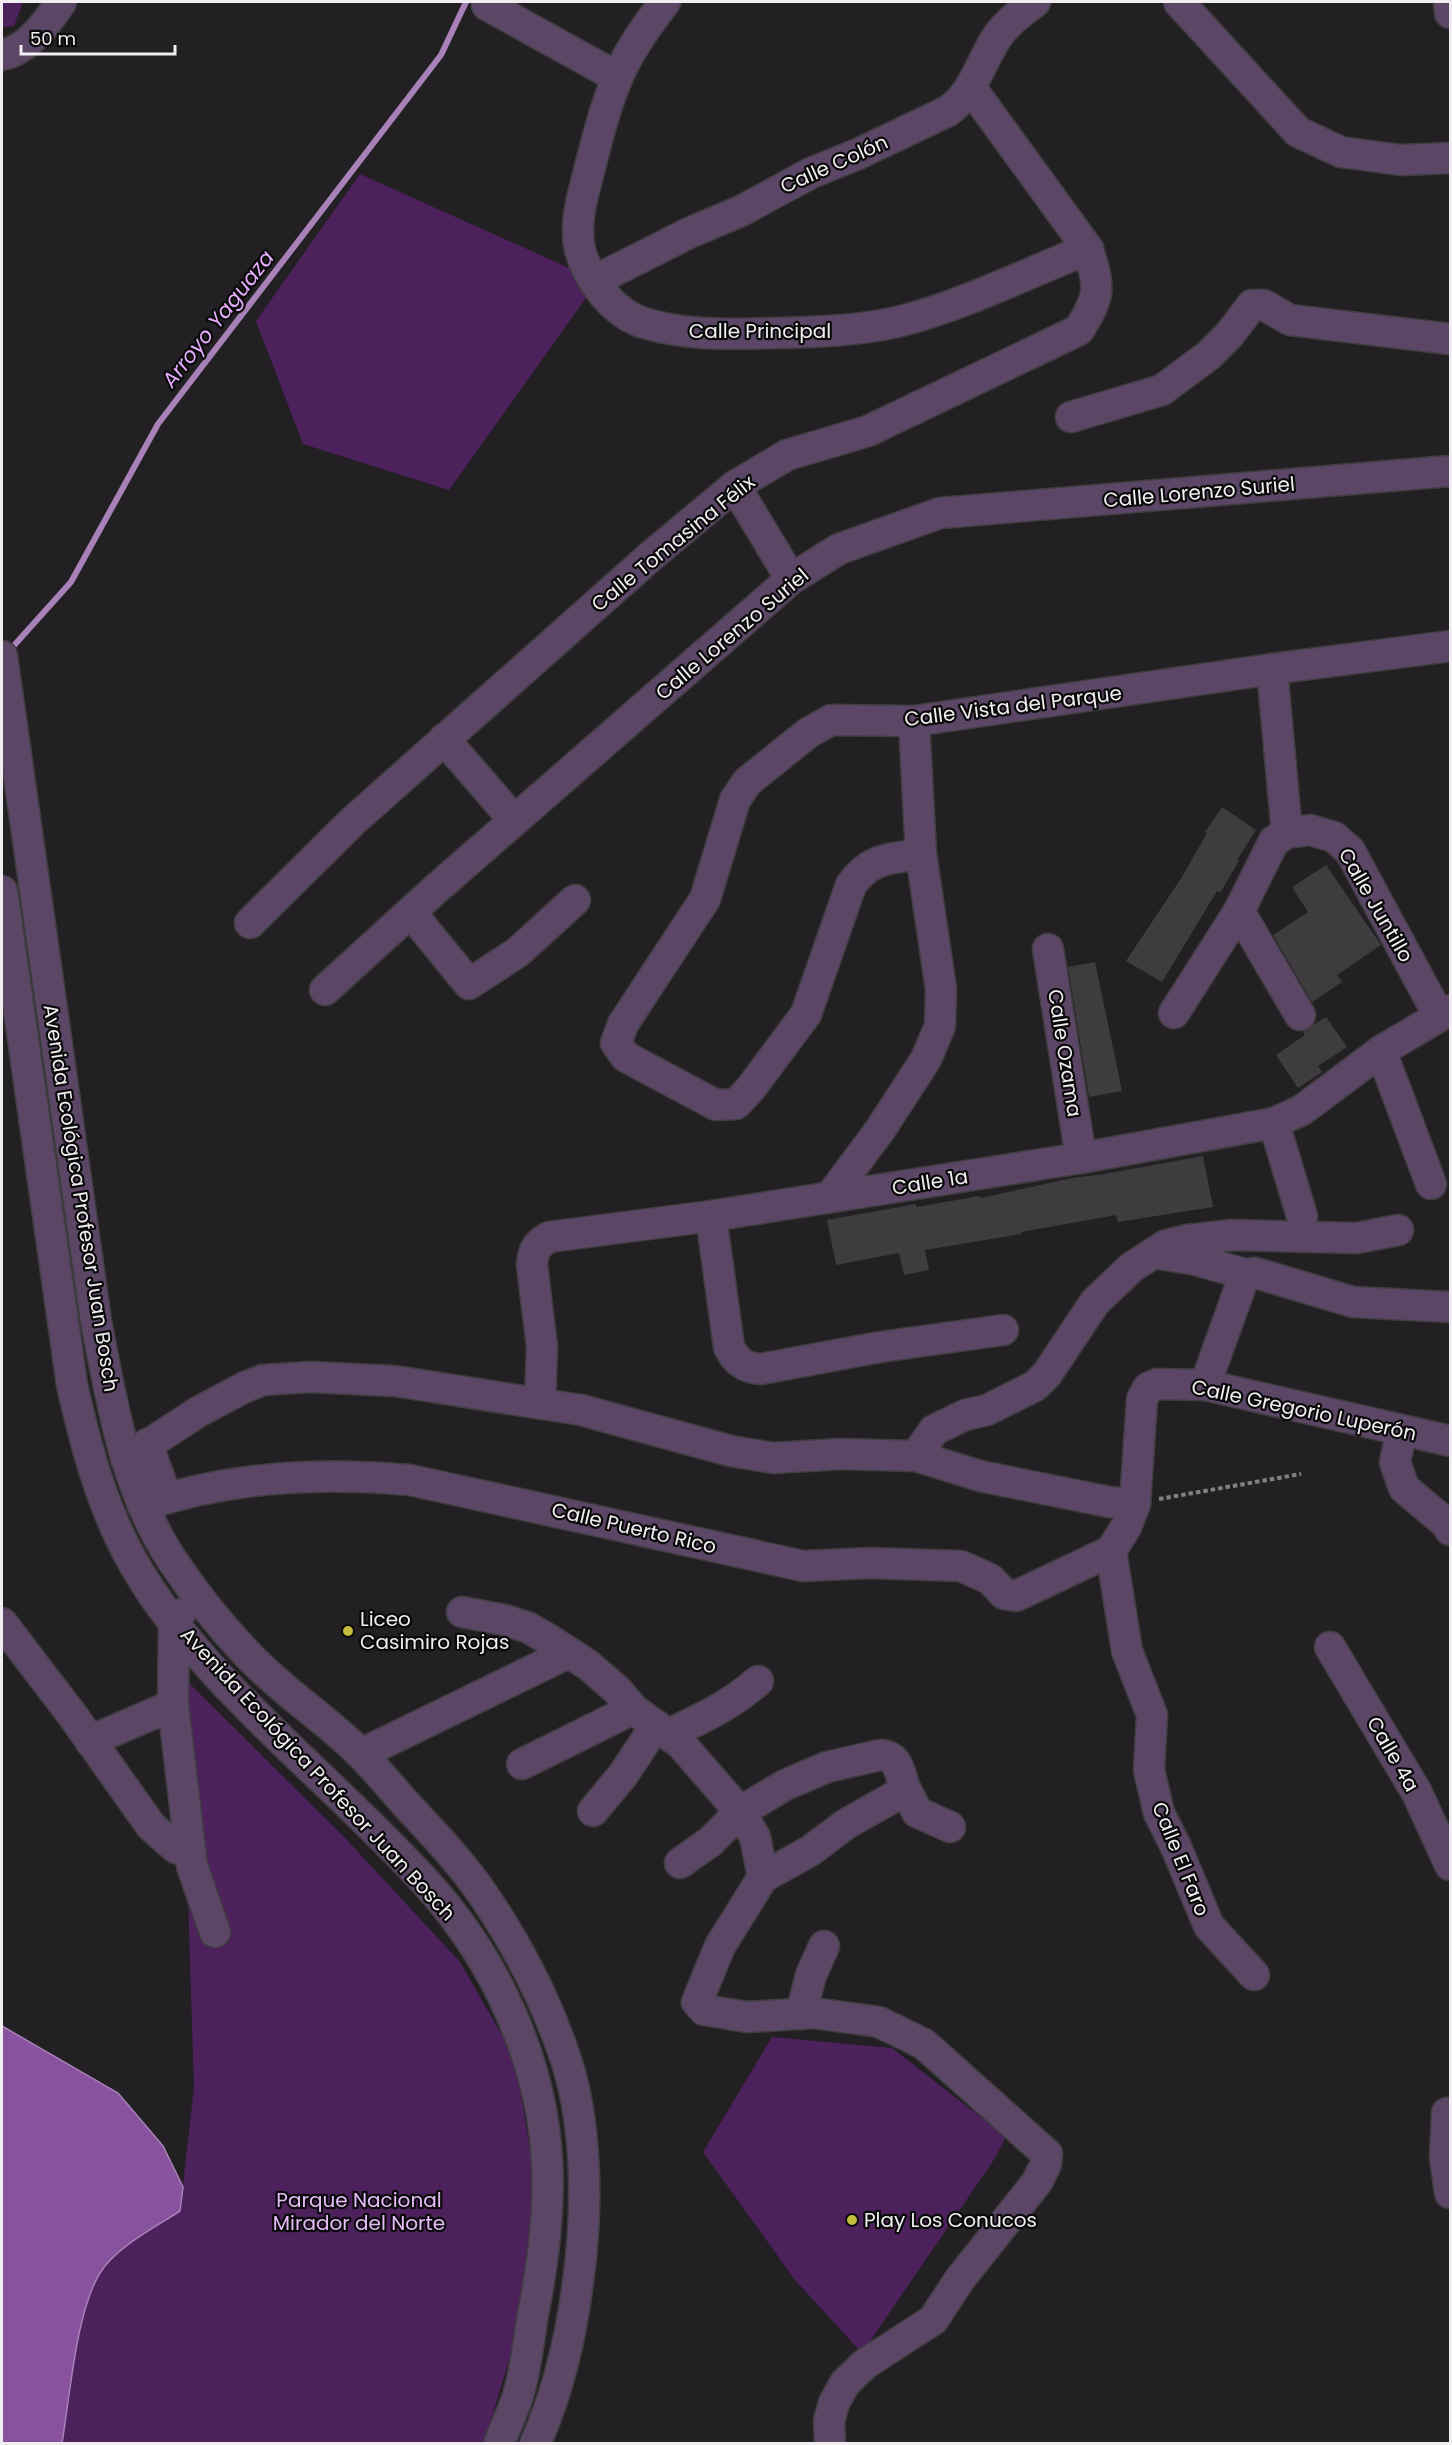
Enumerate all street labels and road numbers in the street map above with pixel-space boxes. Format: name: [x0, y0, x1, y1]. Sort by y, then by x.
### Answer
street label: Calle Colón: [776, 128, 892, 200]
street label: Calle Principal: [689, 317, 831, 345]
street label: Calle Tomasina Félix: [585, 468, 761, 618]
street label: Calle Lorenzo Suriel: [1102, 470, 1296, 514]
street label: Calle Lorenzo Suriel: [649, 562, 815, 706]
street label: Calle Vista del Parque: [903, 679, 1123, 733]
street label: Calle Juntillo: [1332, 843, 1420, 967]
street label: Calle Ozama: [1041, 987, 1089, 1119]
street label: Avenida Ecológica Profesor Juan Bosch: [37, 1002, 125, 1394]
street label: Calle 1a: [890, 1162, 970, 1202]
street label: Calle Gregorio Luperón: [1189, 1372, 1419, 1448]
street label: Calle Puerto Rico: [549, 1495, 719, 1561]
street label: Avenida Ecológica Profesor Juan Bosch: [174, 1621, 462, 1927]
street label: Calle 4a: [1360, 1711, 1426, 1797]
street label: Calle El Faro: [1145, 1798, 1217, 1920]

